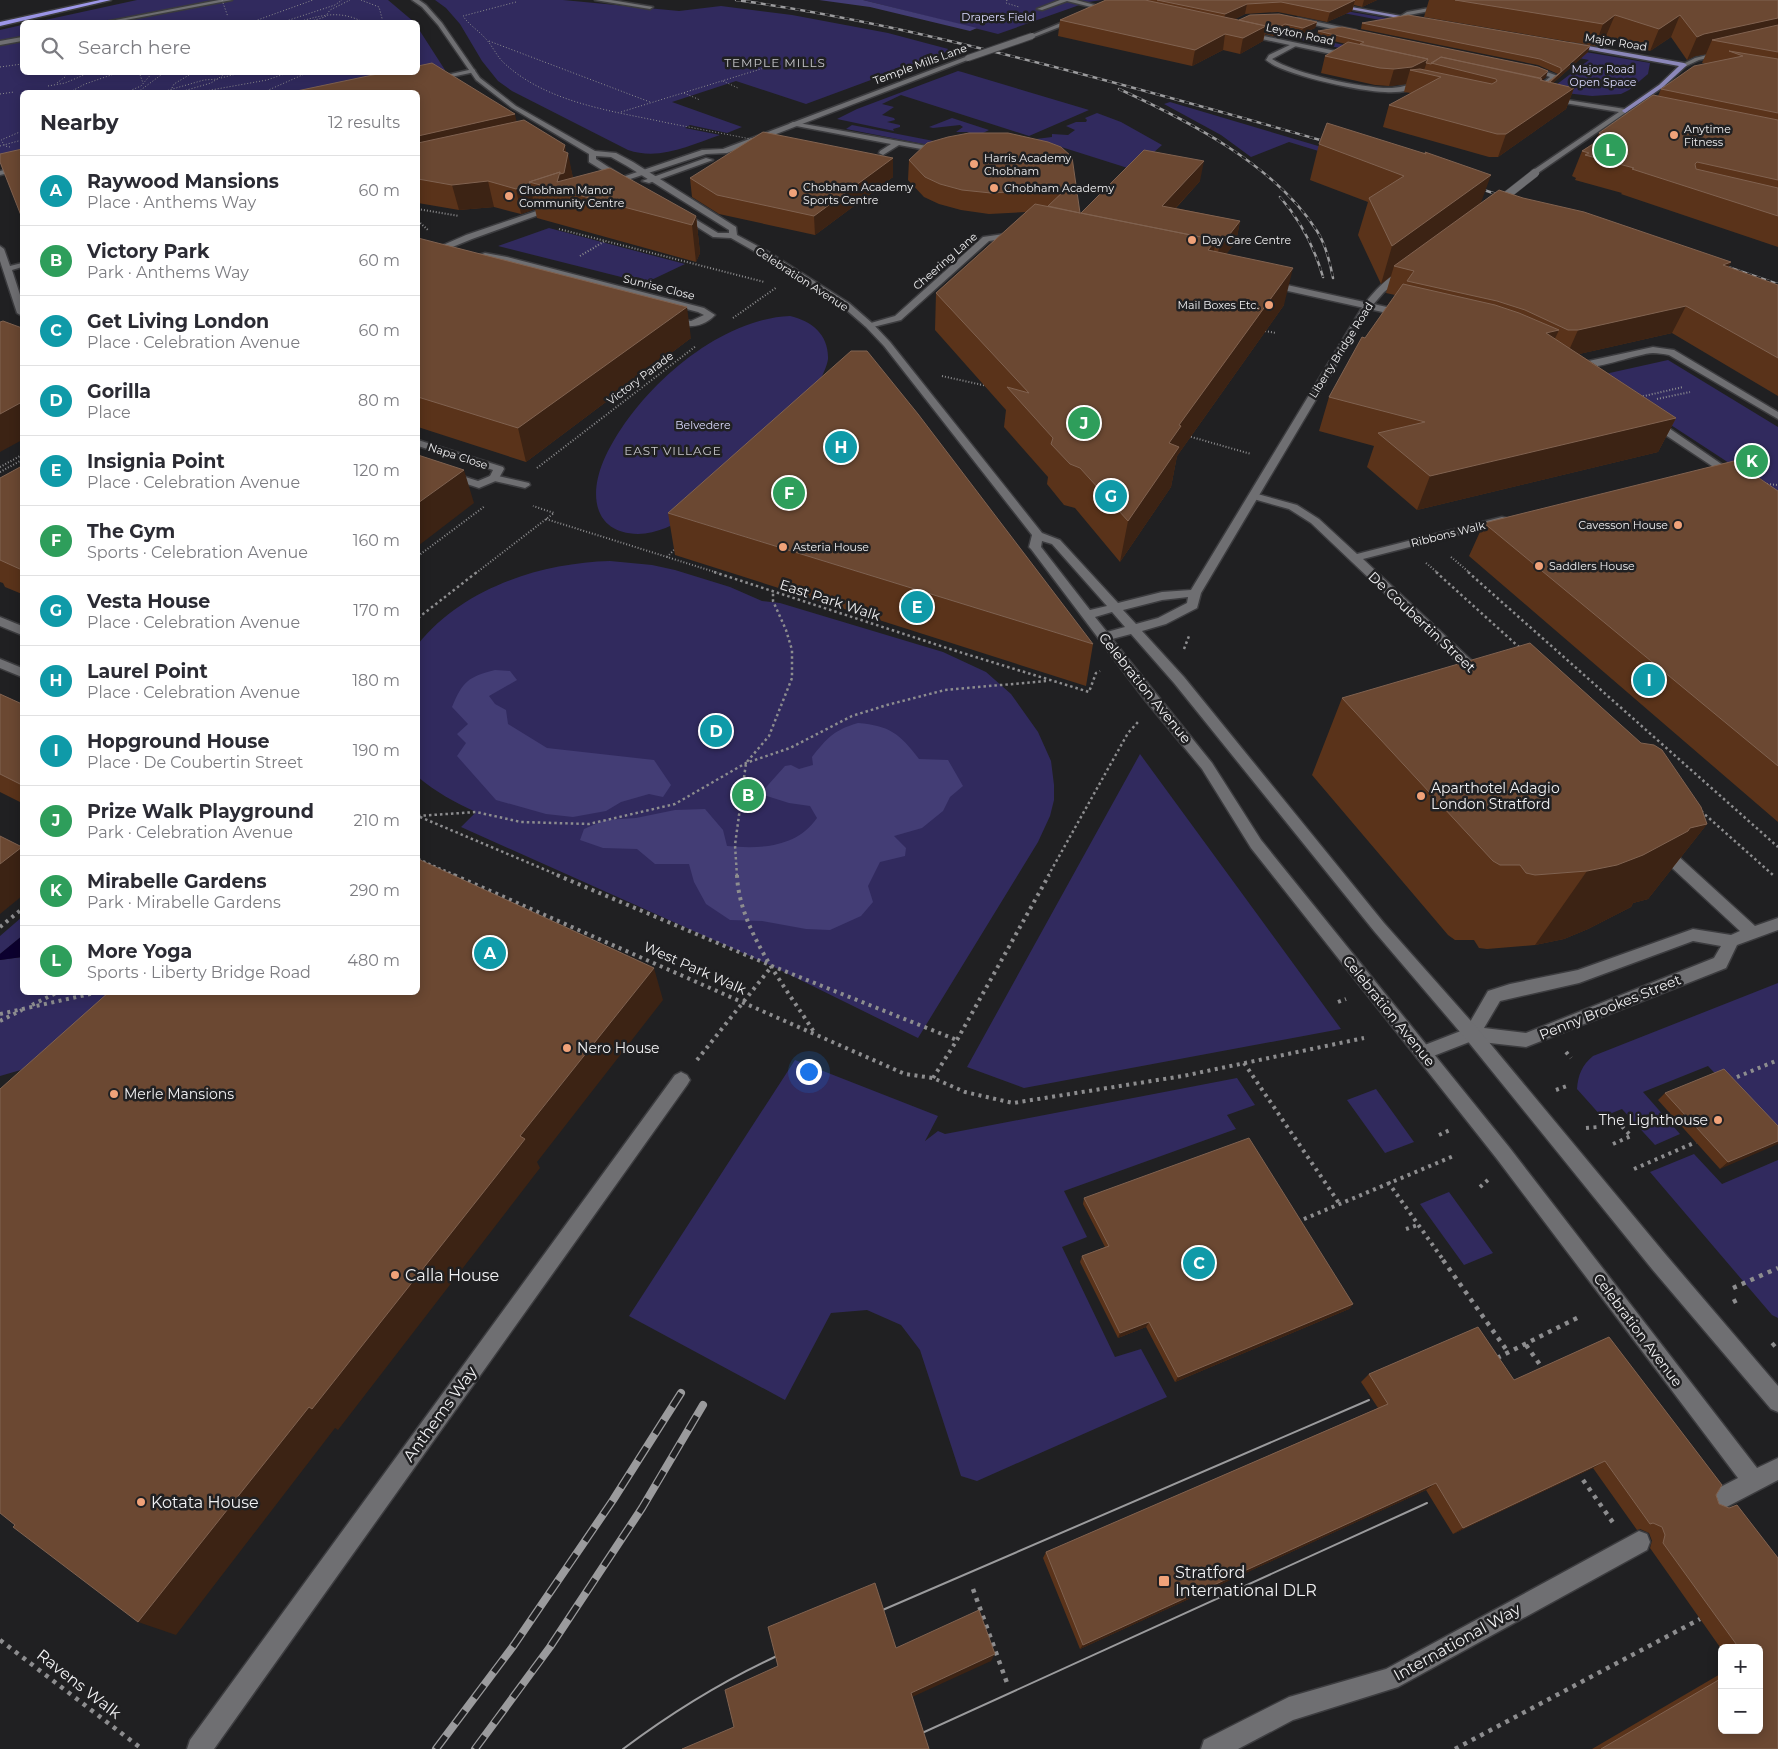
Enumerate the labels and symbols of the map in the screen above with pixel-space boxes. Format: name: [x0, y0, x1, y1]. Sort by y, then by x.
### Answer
park label: Drapers Field: [961, 10, 1035, 24]
street label: Leyton Road: [1265, 20, 1335, 48]
street label: Major Road: [1584, 30, 1648, 54]
street label: Temple Mills Lane: [871, 40, 969, 87]
district label: TEMPLE MILLS: [724, 55, 826, 70]
park label: Major Road Open Space: [1569, 62, 1637, 89]
place label: Anytime Fitness: [1684, 122, 1731, 149]
marker: Anytime Fitness: [1668, 129, 1680, 141]
pin: L: [1594, 131, 1626, 169]
place label: Harris Academy Chobham: [984, 151, 1071, 178]
marker: Harris Academy Chobham: [968, 158, 980, 170]
place label: Chobham Academy Sports Centre: [803, 180, 913, 207]
place label: Chobham Academy: [1004, 181, 1114, 195]
marker: Chobham Academy: [988, 182, 1000, 194]
place label: Chobham Manor Community Centre: [519, 183, 625, 210]
marker: Chobham Academy Sports Centre: [787, 187, 799, 199]
marker: Chobham Manor Community Centre: [503, 190, 515, 202]
street label: Cheering Lane: [910, 229, 980, 293]
place label: Day Care Centre: [1202, 233, 1292, 247]
marker: Day Care Centre: [1186, 234, 1198, 246]
street label: Celebration Avenue: [753, 244, 851, 314]
street label: Sunrise Close: [622, 271, 697, 303]
place label: Mail Boxes Etc.: [1177, 298, 1259, 312]
marker: Mail Boxes Etc.: [1263, 299, 1275, 311]
street label: Liberty Bridge Road: [1306, 300, 1376, 400]
street label: Victory Parade: [604, 348, 676, 408]
pin: J: [1068, 404, 1100, 442]
park label: Belvedere: [675, 418, 731, 432]
pin: H: [825, 428, 857, 466]
street label: Napa Close: [426, 440, 490, 472]
pin: K: [1736, 442, 1768, 480]
district label: EAST VILLAGE: [624, 443, 722, 458]
pin: F: [773, 474, 805, 512]
pin: G: [1095, 477, 1127, 515]
street label: Ribbons Walk: [1409, 518, 1487, 550]
place label: Cavesson House: [1578, 518, 1668, 532]
marker: Cavesson House: [1672, 519, 1684, 531]
place label: Asteria House: [793, 540, 869, 554]
marker: Asteria House: [777, 541, 789, 553]
place label: Saddlers House: [1549, 559, 1635, 573]
marker: Saddlers House: [1533, 560, 1545, 572]
street label: De Coubertin Street: [1365, 568, 1480, 677]
street label: East Park Walk: [778, 575, 883, 625]
pin: E: [901, 588, 933, 626]
street label: Celebration Avenue: [1095, 629, 1195, 747]
pin: I: [1633, 661, 1665, 699]
pin: D: [700, 712, 732, 750]
pin: B: [732, 776, 764, 814]
place label: Aparthotel Adagio London Stratford: [1431, 779, 1560, 813]
marker: Aparthotel Adagio London Stratford: [1415, 790, 1427, 802]
pin: A: [474, 934, 506, 972]
street label: West Park Walk: [641, 937, 750, 999]
street label: Celebration Avenue: [1339, 952, 1439, 1070]
street label: Penny Brookes Street: [1537, 970, 1684, 1044]
place label: Nero House: [577, 1039, 660, 1057]
marker: Nero House: [561, 1042, 573, 1054]
your location: [796, 1059, 822, 1085]
place label: Merle Mansions: [124, 1085, 234, 1103]
marker: Merle Mansions: [108, 1088, 120, 1100]
place label: The Lighthouse: [1599, 1111, 1708, 1129]
marker: The Lighthouse: [1712, 1114, 1724, 1126]
pin: C: [1183, 1244, 1215, 1282]
place label: Calla House: [405, 1266, 499, 1285]
marker: Calla House: [389, 1269, 401, 1281]
street label: Celebration Avenue: [1590, 1270, 1686, 1390]
street label: Anthems Way: [399, 1362, 481, 1465]
place label: Kotata House: [151, 1493, 259, 1512]
marker: Kotata House: [135, 1496, 147, 1508]
place label: Stratford International DLR: [1175, 1563, 1317, 1600]
marker: Stratford International DLR: [1157, 1574, 1171, 1588]
street label: International Way: [1390, 1599, 1524, 1685]
street label: Ravens Walk: [33, 1645, 125, 1723]

